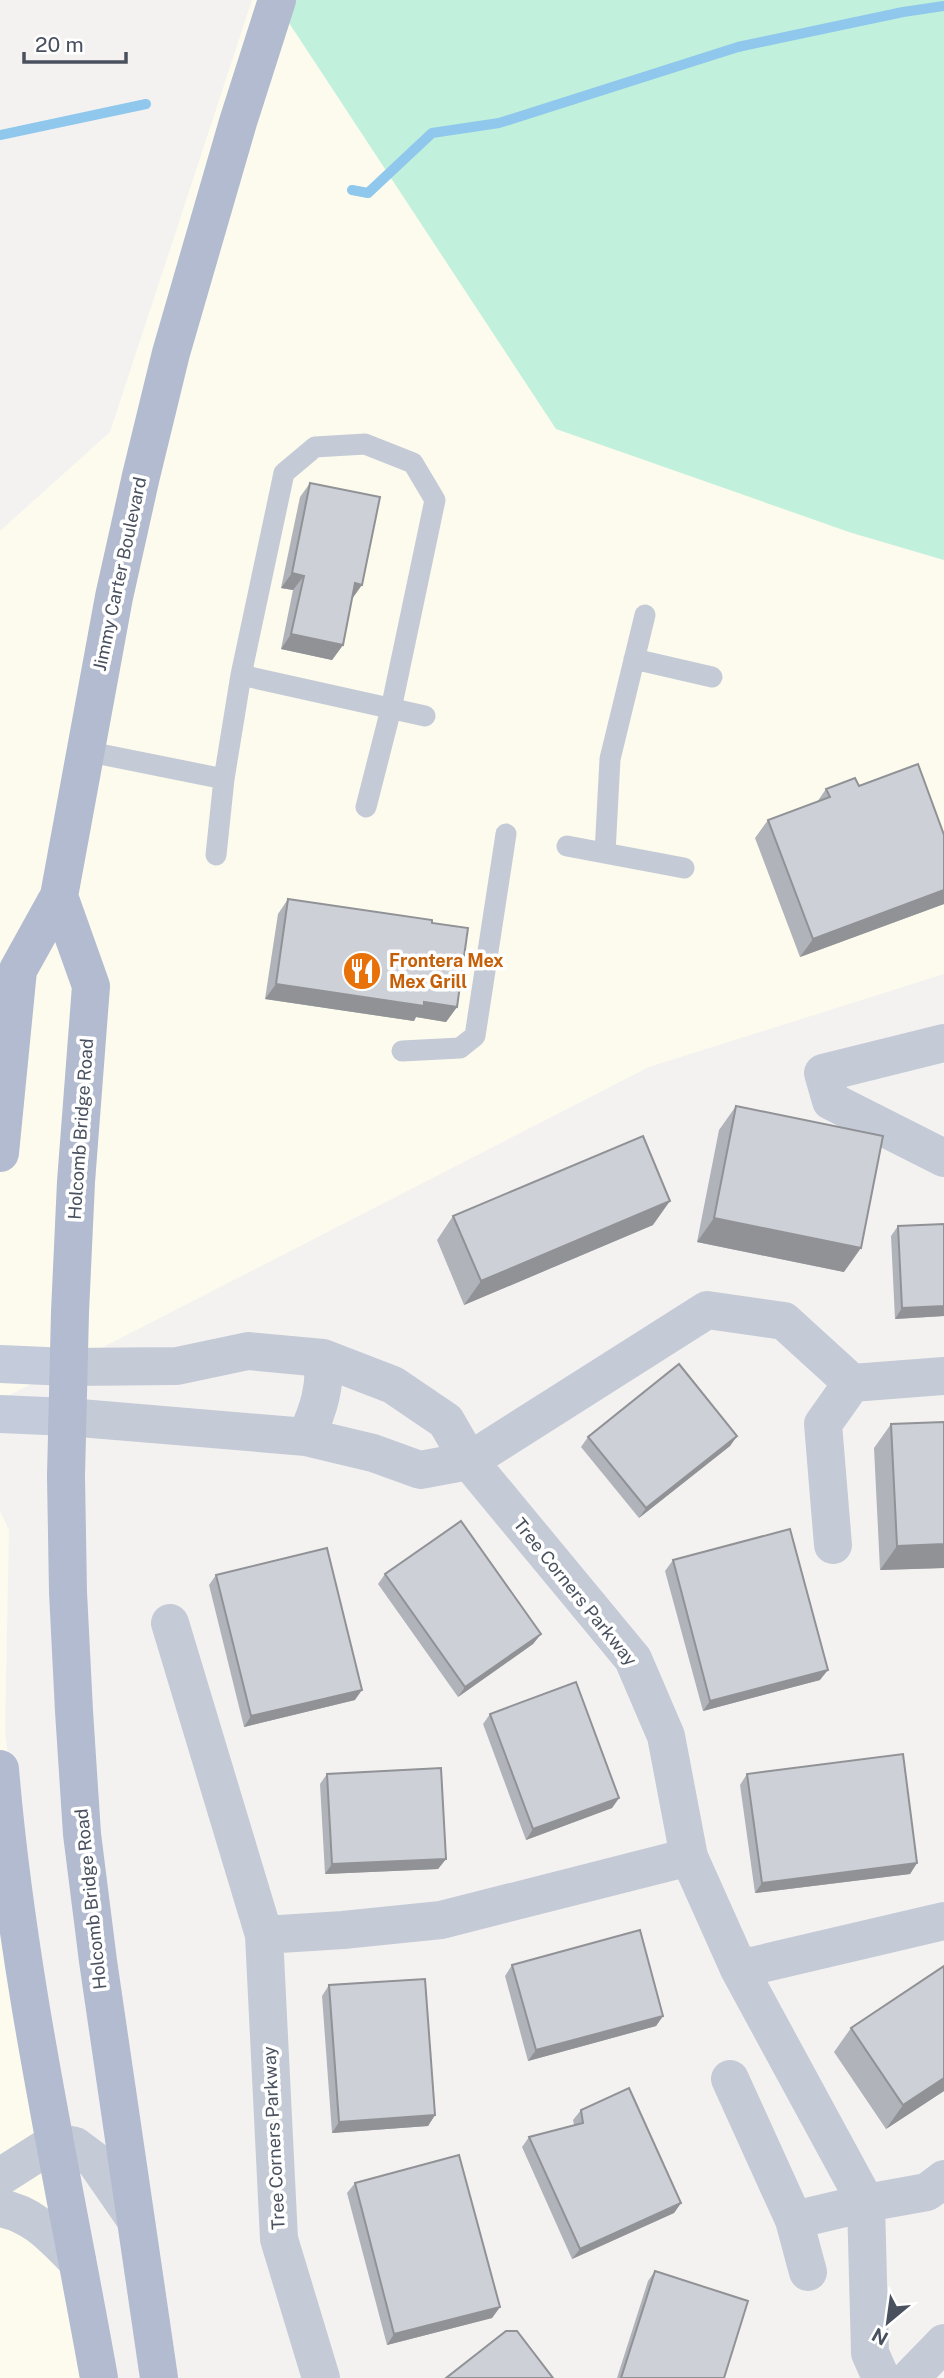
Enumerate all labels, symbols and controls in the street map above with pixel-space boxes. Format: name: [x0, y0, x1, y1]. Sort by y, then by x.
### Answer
scale bar: [24, 21, 126, 65]
text: 20 m: [35, 32, 84, 57]
street label: Jimmy Carter Boulevard: [89, 475, 150, 673]
restaurant icon: Frontera Mex Mex Grill: [341, 950, 383, 992]
place label: Frontera Mex Mex Grill: [389, 950, 504, 992]
street label: Holcomb Bridge Road: [64, 1038, 97, 1220]
street label: Tree Corners Parkway: [509, 1514, 642, 1670]
street label: Holcomb Bridge Road: [71, 1808, 110, 1990]
street label: Tree Corners Parkway: [258, 2045, 289, 2230]
north arrow: [853, 2287, 923, 2357]
text: N: [868, 2324, 892, 2350]

